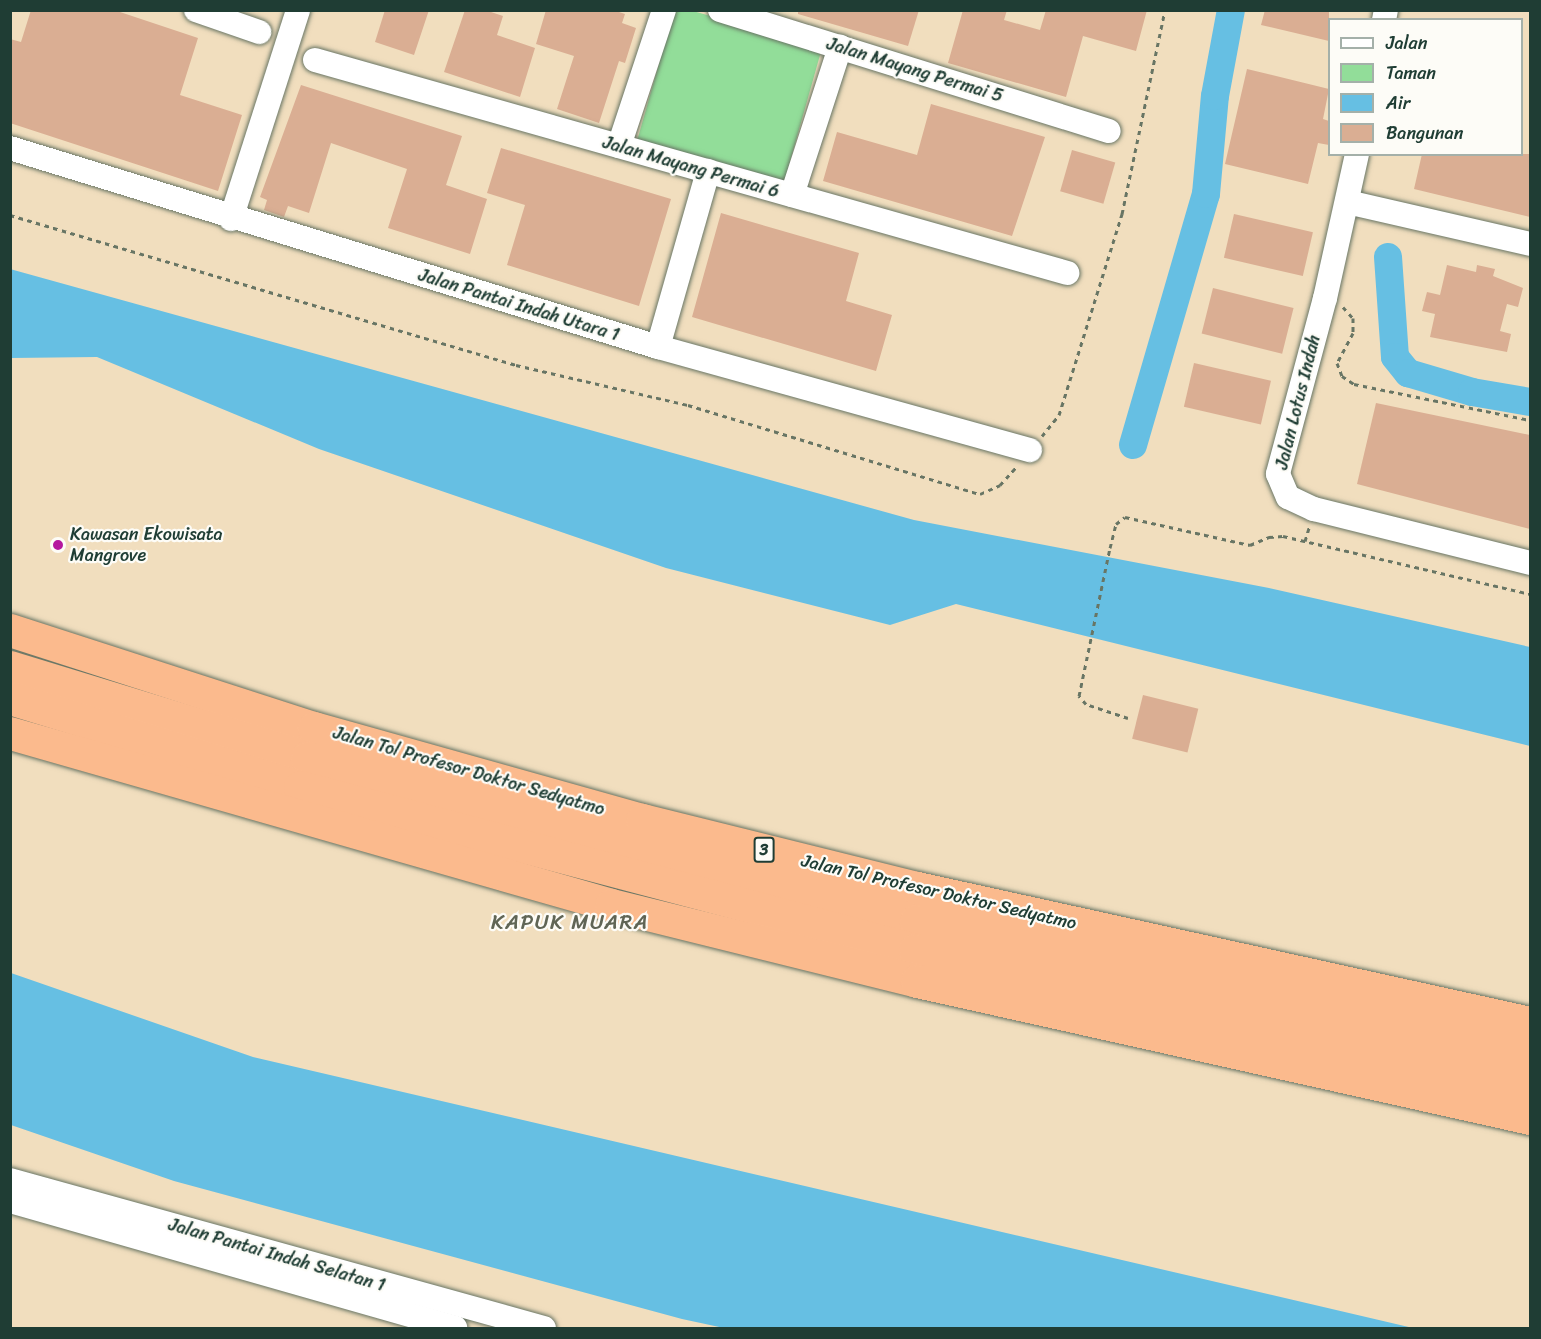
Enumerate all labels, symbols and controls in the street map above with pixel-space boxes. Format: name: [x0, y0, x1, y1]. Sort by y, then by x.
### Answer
legend: [1328, 18, 1523, 156]
text: Jalan: [1386, 27, 1427, 59]
street label: Jalan Mayang Permai 5: [825, 33, 1005, 107]
text: Taman: [1386, 57, 1436, 89]
text: Air: [1386, 87, 1410, 119]
text: Bangunan: [1386, 117, 1463, 149]
street label: Jalan Mayang Permai 6: [601, 132, 781, 202]
street label: Jalan Pantai Indah Utara 1: [416, 264, 622, 346]
street label: Jalan Lotus Indah: [1271, 332, 1325, 472]
place label: Kawasan Ekowisata Mangrove: [70, 524, 223, 566]
marker: Kawasan Ekowisata Mangrove: [51, 538, 65, 552]
street label: Jalan Tol Profesor Doktor Sedyatmo: [330, 722, 608, 820]
road number: 3: [754, 837, 774, 863]
street label: Jalan Tol Profesor Doktor Sedyatmo: [799, 850, 1079, 934]
district label: KAPUK MUARA: [491, 909, 649, 935]
street label: Jalan Pantai Indah Selatan 1: [166, 1214, 388, 1296]

